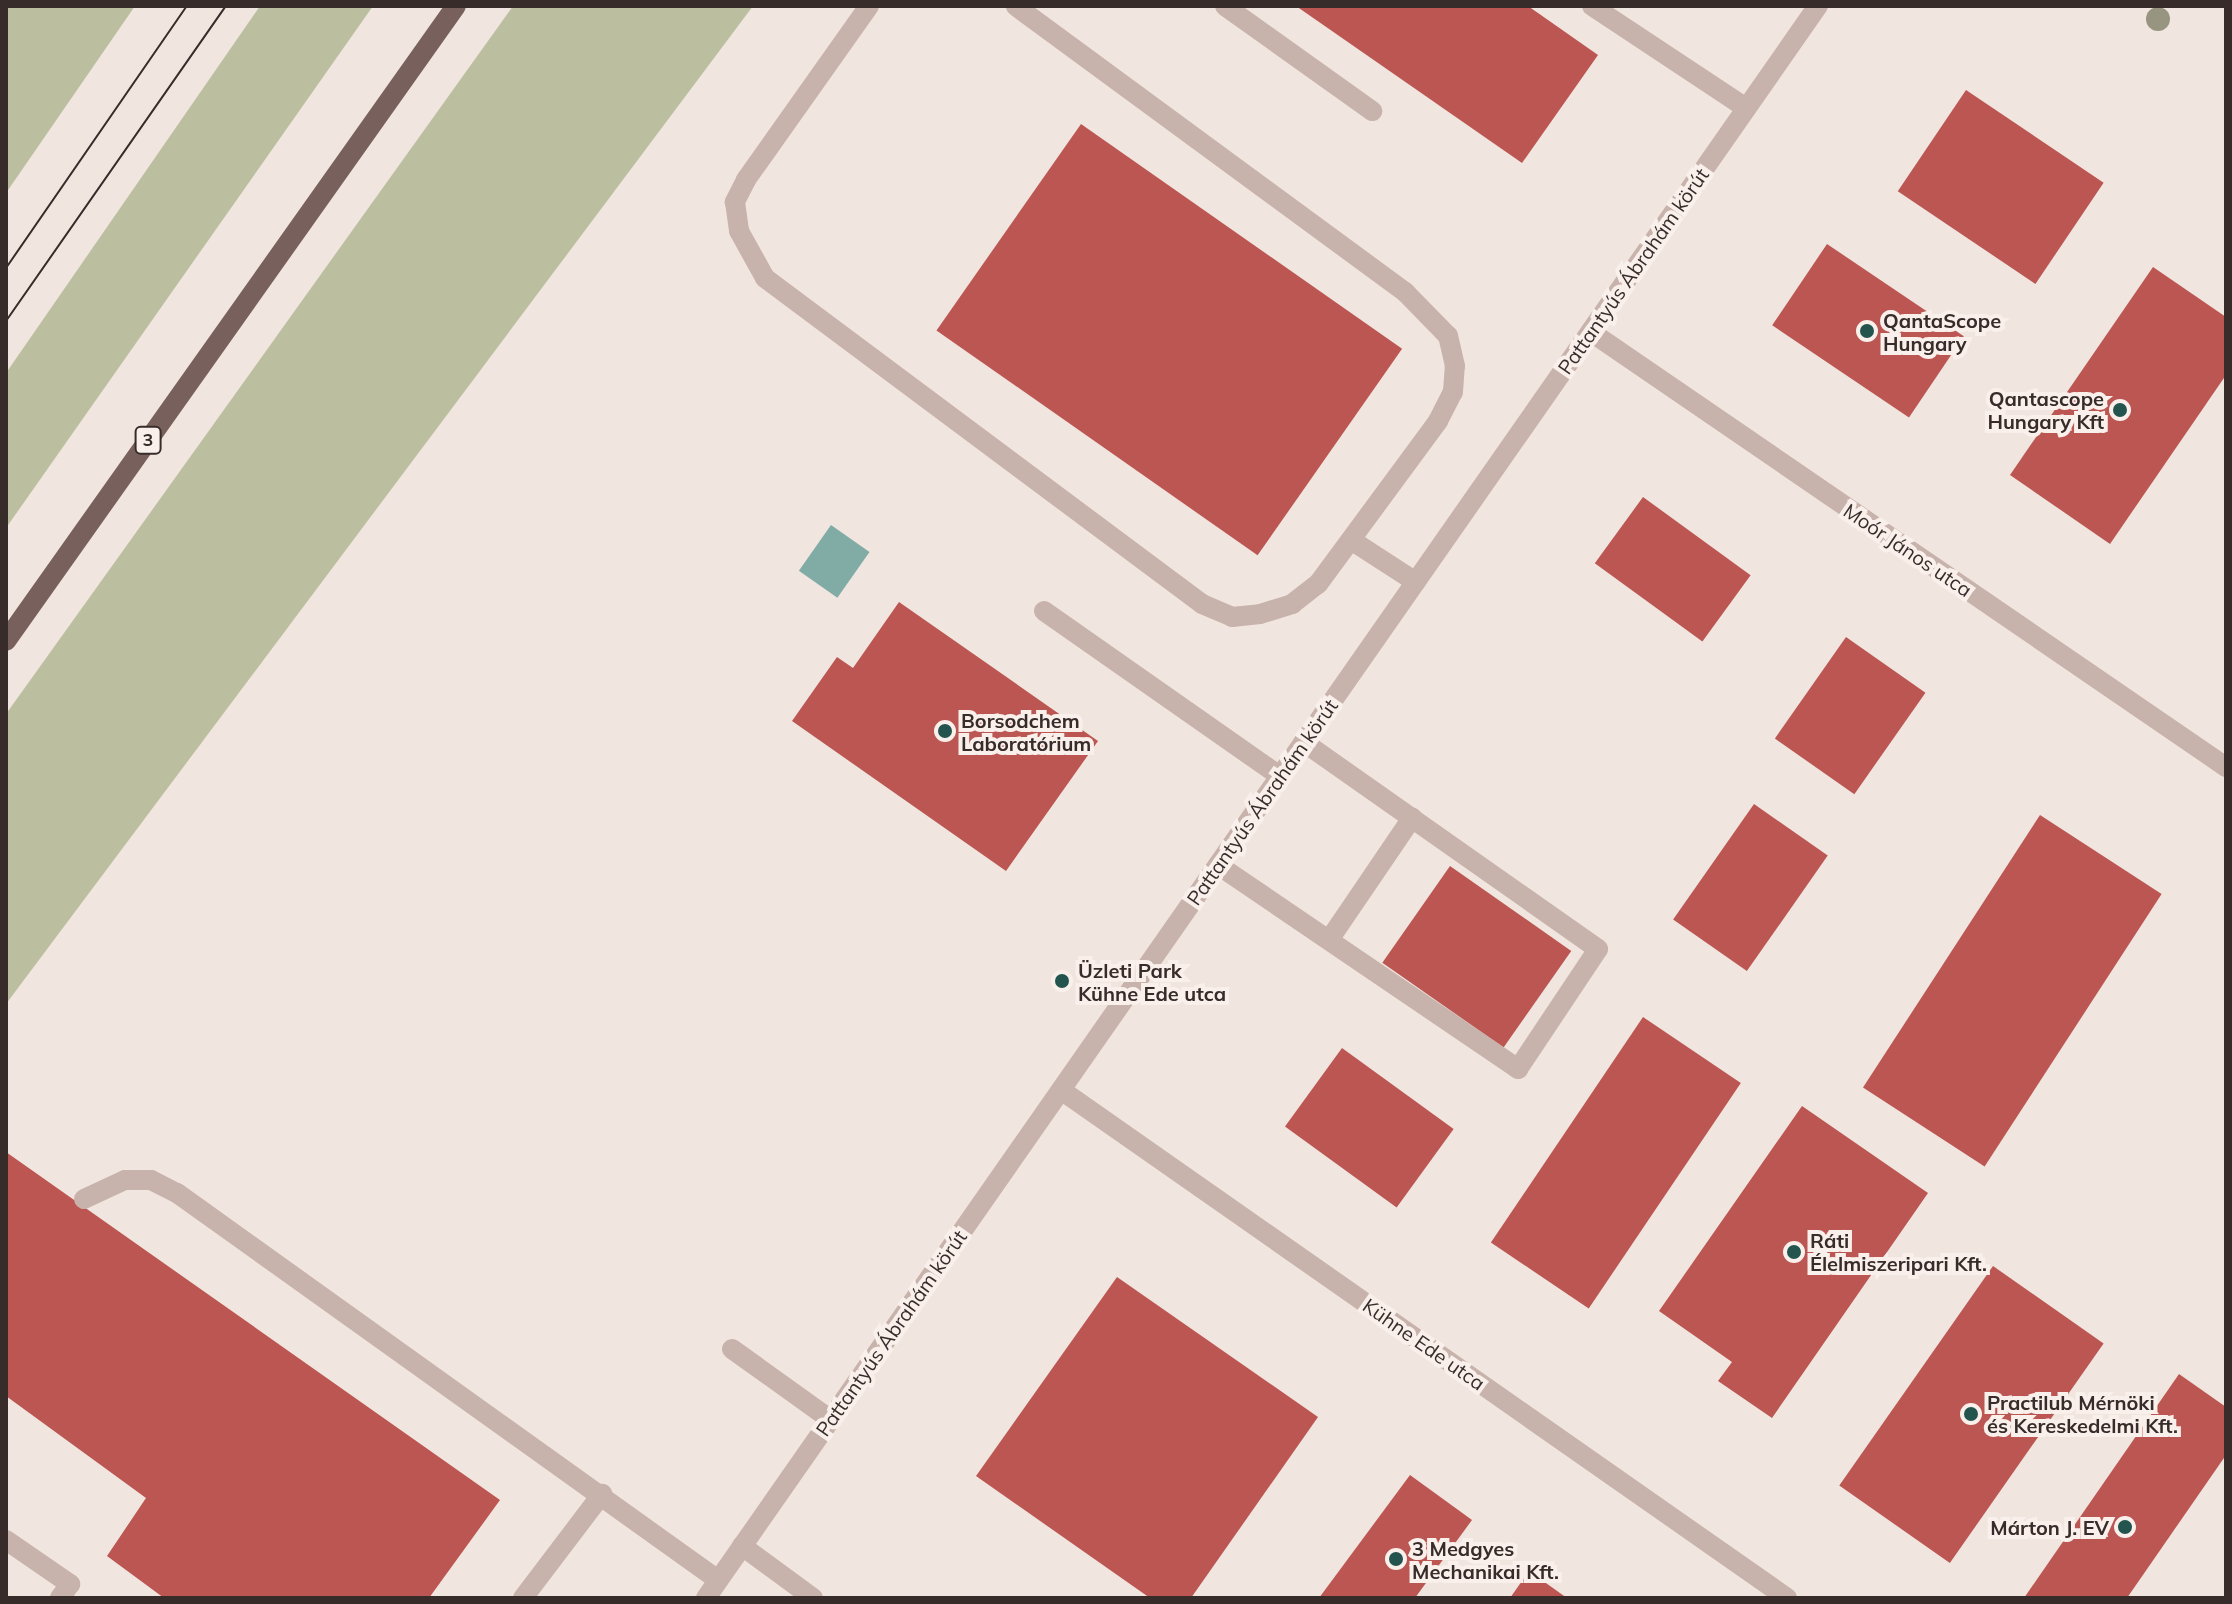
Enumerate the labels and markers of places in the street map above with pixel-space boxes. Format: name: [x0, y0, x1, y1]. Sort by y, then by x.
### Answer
place label: QantaScope Hungary: [1883, 308, 2001, 355]
marker: QantaScope Hungary: [1858, 322, 1876, 340]
place label: Qantascope Hungary Kft: [1987, 386, 2104, 433]
marker: Qantascope Hungary Kft: [2111, 401, 2129, 419]
place label: Borsodchem Laboratórium: [961, 708, 1091, 755]
marker: Borsodchem Laboratórium: [936, 722, 954, 740]
place label: Üzleti Park Kühne Ede utca: [1078, 958, 1226, 1005]
marker: Üzleti Park Kühne Ede utca: [1053, 972, 1071, 990]
place label: Ráti Élelmiszeripari Kft.: [1810, 1228, 1987, 1275]
marker: Ráti Élelmiszeripari Kft.: [1785, 1243, 1803, 1261]
place label: Practilub Mérnöki és Kereskedelmi Kft.: [1987, 1390, 2178, 1437]
marker: Practilub Mérnöki és Kereskedelmi Kft.: [1962, 1405, 1980, 1423]
place label: Márton J. EV: [1990, 1515, 2109, 1539]
marker: Márton J. EV: [2116, 1518, 2134, 1536]
place label: 3 Medgyes Mechanikai Kft.: [1412, 1536, 1559, 1583]
marker: 3 Medgyes Mechanikai Kft.: [1387, 1550, 1405, 1568]

